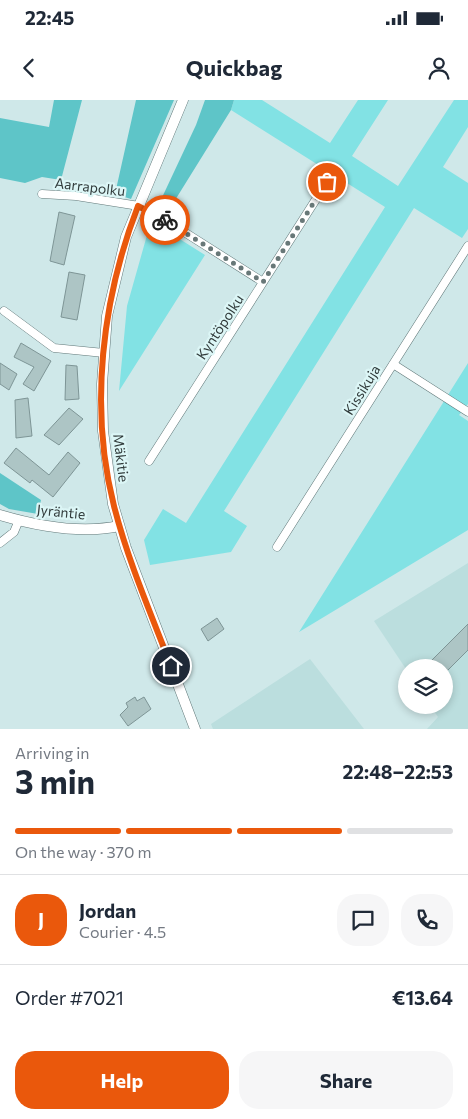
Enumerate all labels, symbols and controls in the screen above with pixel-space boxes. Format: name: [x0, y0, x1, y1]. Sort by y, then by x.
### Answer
text: 22:45: [25, 6, 74, 29]
icon: back: [15, 54, 43, 82]
text: Quickbag: [186, 54, 282, 81]
icon: person: [425, 54, 453, 82]
pin: [306, 161, 348, 203]
icon: bag: [313, 168, 341, 196]
street label: Aarrapolku: [54, 174, 126, 199]
courier: [140, 195, 190, 245]
icon: bike: [151, 206, 179, 234]
street label: Kyntöpolku: [192, 291, 247, 362]
street label: Kissikuja: [340, 362, 384, 418]
street label: Mäkitie: [110, 433, 133, 483]
street label: Jyräntie: [36, 500, 86, 523]
pin: [150, 645, 192, 687]
icon: home: [157, 652, 185, 680]
map controls: [398, 659, 453, 714]
button: layers: [398, 659, 453, 714]
text: Arriving in: [15, 743, 89, 762]
text: 22:48–22:53: [342, 760, 453, 783]
text: 3 min: [15, 761, 95, 801]
text: On the way · 370 m: [15, 842, 151, 861]
button: chat: [337, 894, 389, 946]
button: phone: [401, 894, 453, 946]
text: Jordan: [79, 899, 136, 922]
text: J: [38, 908, 44, 931]
text: Courier · 4.5: [79, 922, 166, 941]
text: Order #7021: [15, 986, 124, 1009]
text: €13.64: [392, 986, 453, 1009]
button: Help: [15, 1051, 229, 1109]
button: Share: [239, 1051, 453, 1109]

